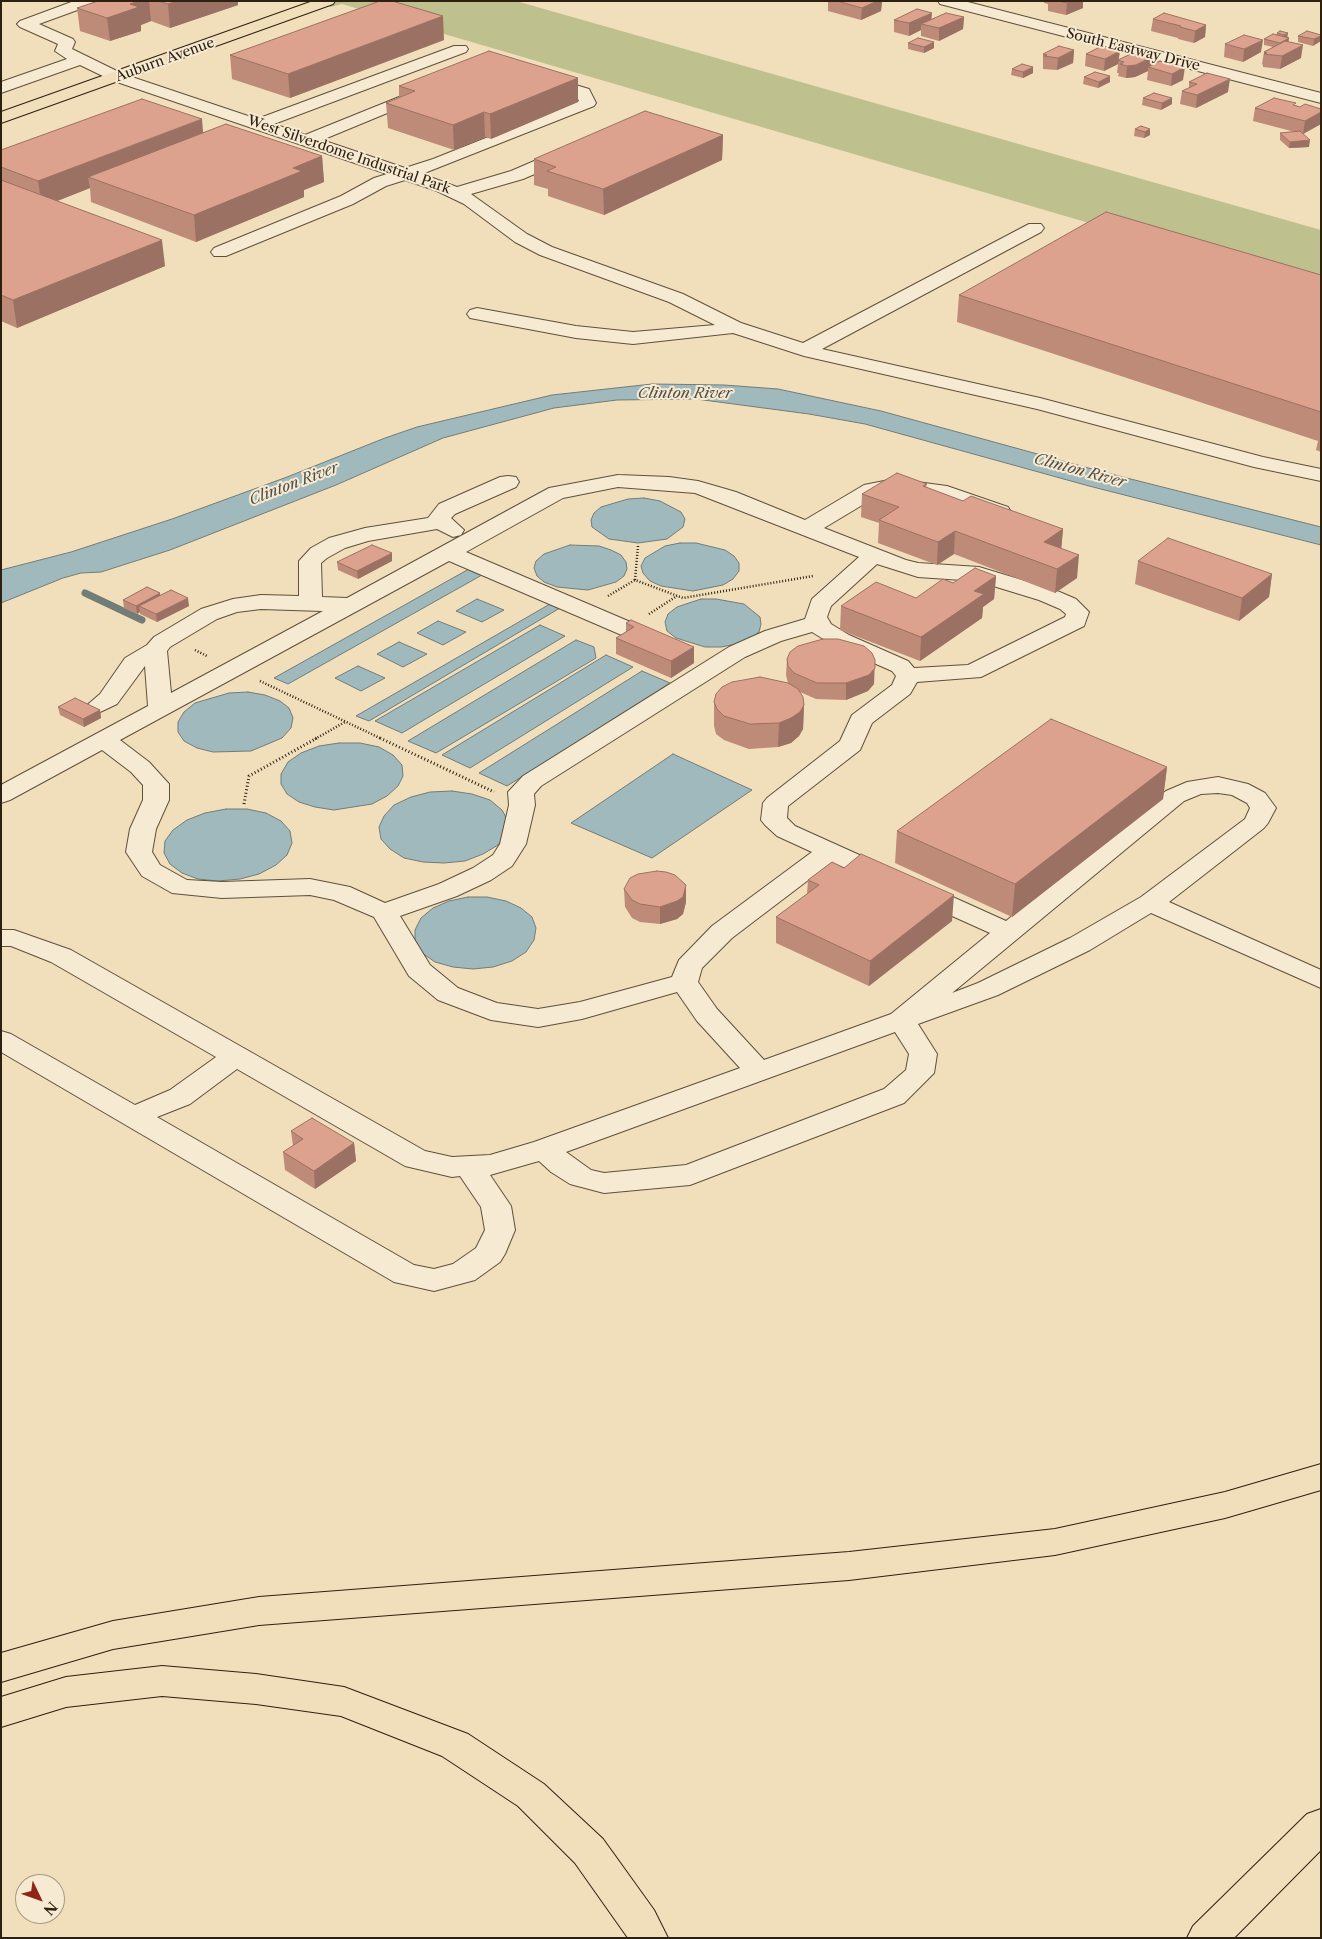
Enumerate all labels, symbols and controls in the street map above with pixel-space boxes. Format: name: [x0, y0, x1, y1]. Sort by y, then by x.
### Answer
street label: South Eastway Drive: [1064, 25, 1202, 75]
street label: Auburn Avenue: [113, 34, 217, 86]
street label: West Silverdome Industrial Park: [245, 112, 453, 198]
water label: Clinton River: [638, 385, 732, 403]
water label: Clinton River: [1032, 450, 1128, 492]
water label: Clinton River: [247, 459, 341, 509]
north arrow: [15, 1874, 65, 1924]
text: N: [40, 1898, 61, 1919]

